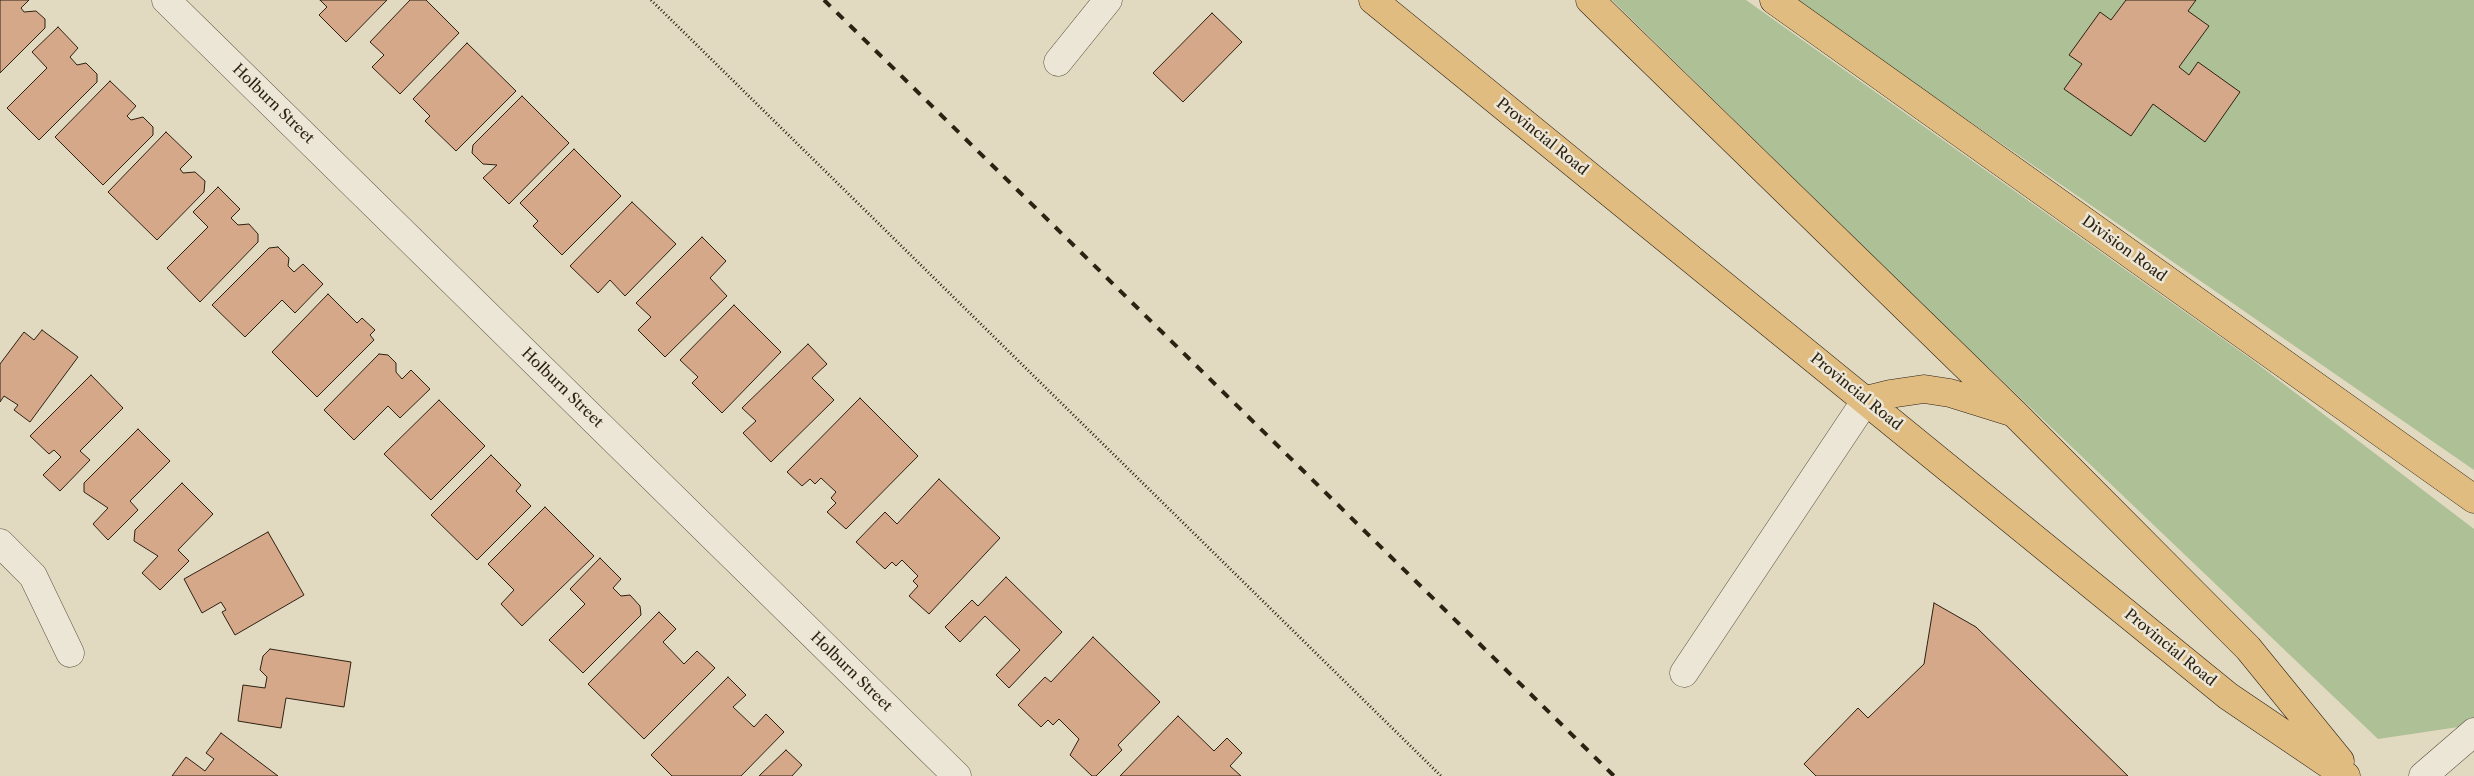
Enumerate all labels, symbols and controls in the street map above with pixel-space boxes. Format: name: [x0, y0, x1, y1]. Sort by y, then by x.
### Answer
street label: Holburn Street: [228, 60, 318, 148]
street label: Provincial Road: [1493, 95, 1591, 179]
street label: Division Road: [2078, 212, 2170, 286]
street label: Holburn Street: [517, 344, 607, 432]
street label: Provincial Road: [1807, 350, 1905, 434]
street label: Provincial Road: [2121, 606, 2219, 690]
street label: Holburn Street: [806, 628, 896, 716]

